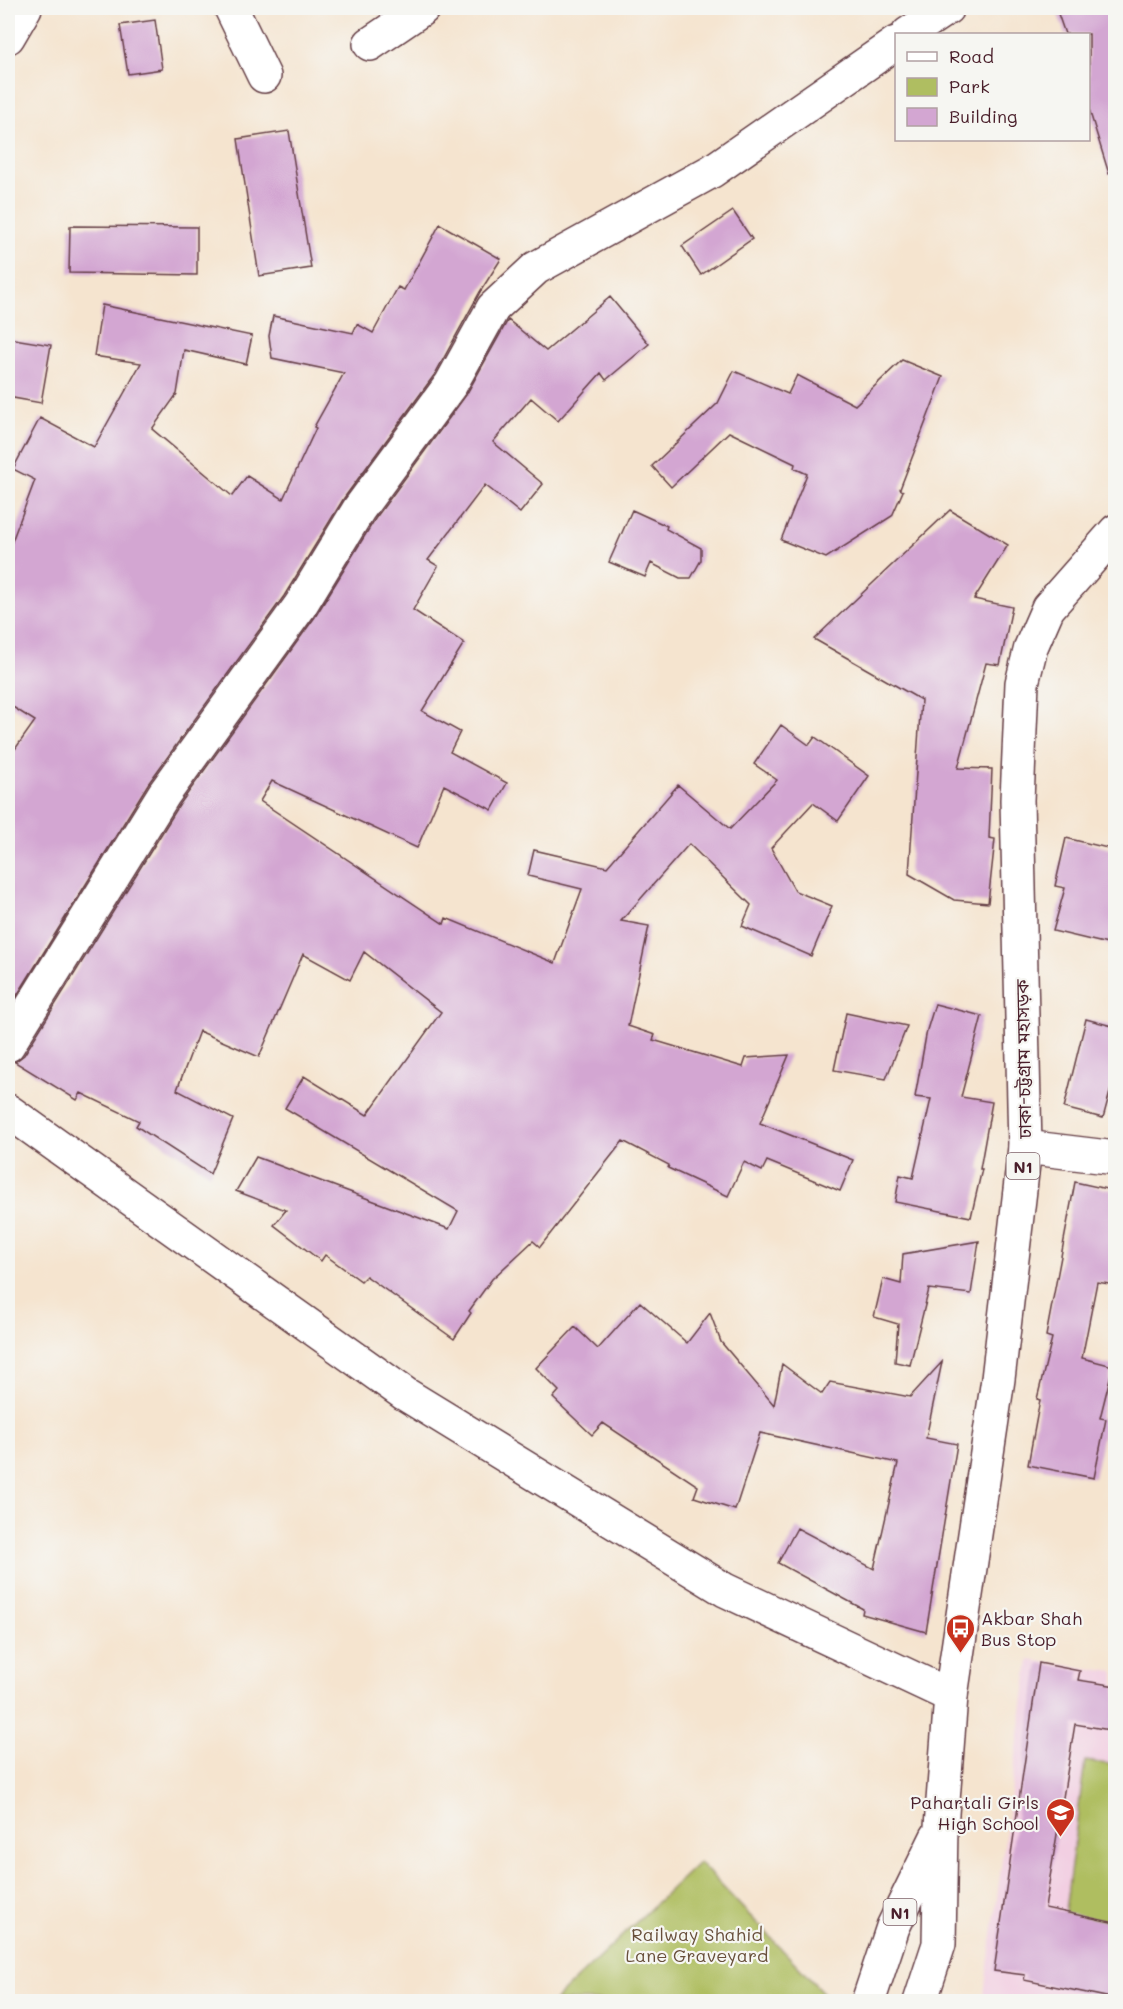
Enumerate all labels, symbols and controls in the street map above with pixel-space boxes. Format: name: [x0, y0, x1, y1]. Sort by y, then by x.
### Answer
legend: [895, 33, 1090, 141]
text: Road: [949, 44, 994, 68]
text: Park: [949, 74, 990, 98]
text: Building: [949, 104, 1017, 128]
street label: ঢাকা-চট্টগ্রাম মহাসড়ক: [1010, 979, 1036, 1140]
road number: N1: [1006, 1153, 1040, 1179]
place label: Akbar Shah Bus Stop: [981, 1606, 1082, 1651]
bus stop icon: Akbar Shah Bus Stop: [944, 1612, 976, 1654]
place label: Pahartali Girls High School: [910, 1790, 1039, 1835]
school or university icon: Pahartali Girls High School: [1044, 1796, 1076, 1838]
road number: N1: [884, 1899, 916, 1925]
park label: Railway Shahid Lane Graveyard: [626, 1922, 768, 1967]

